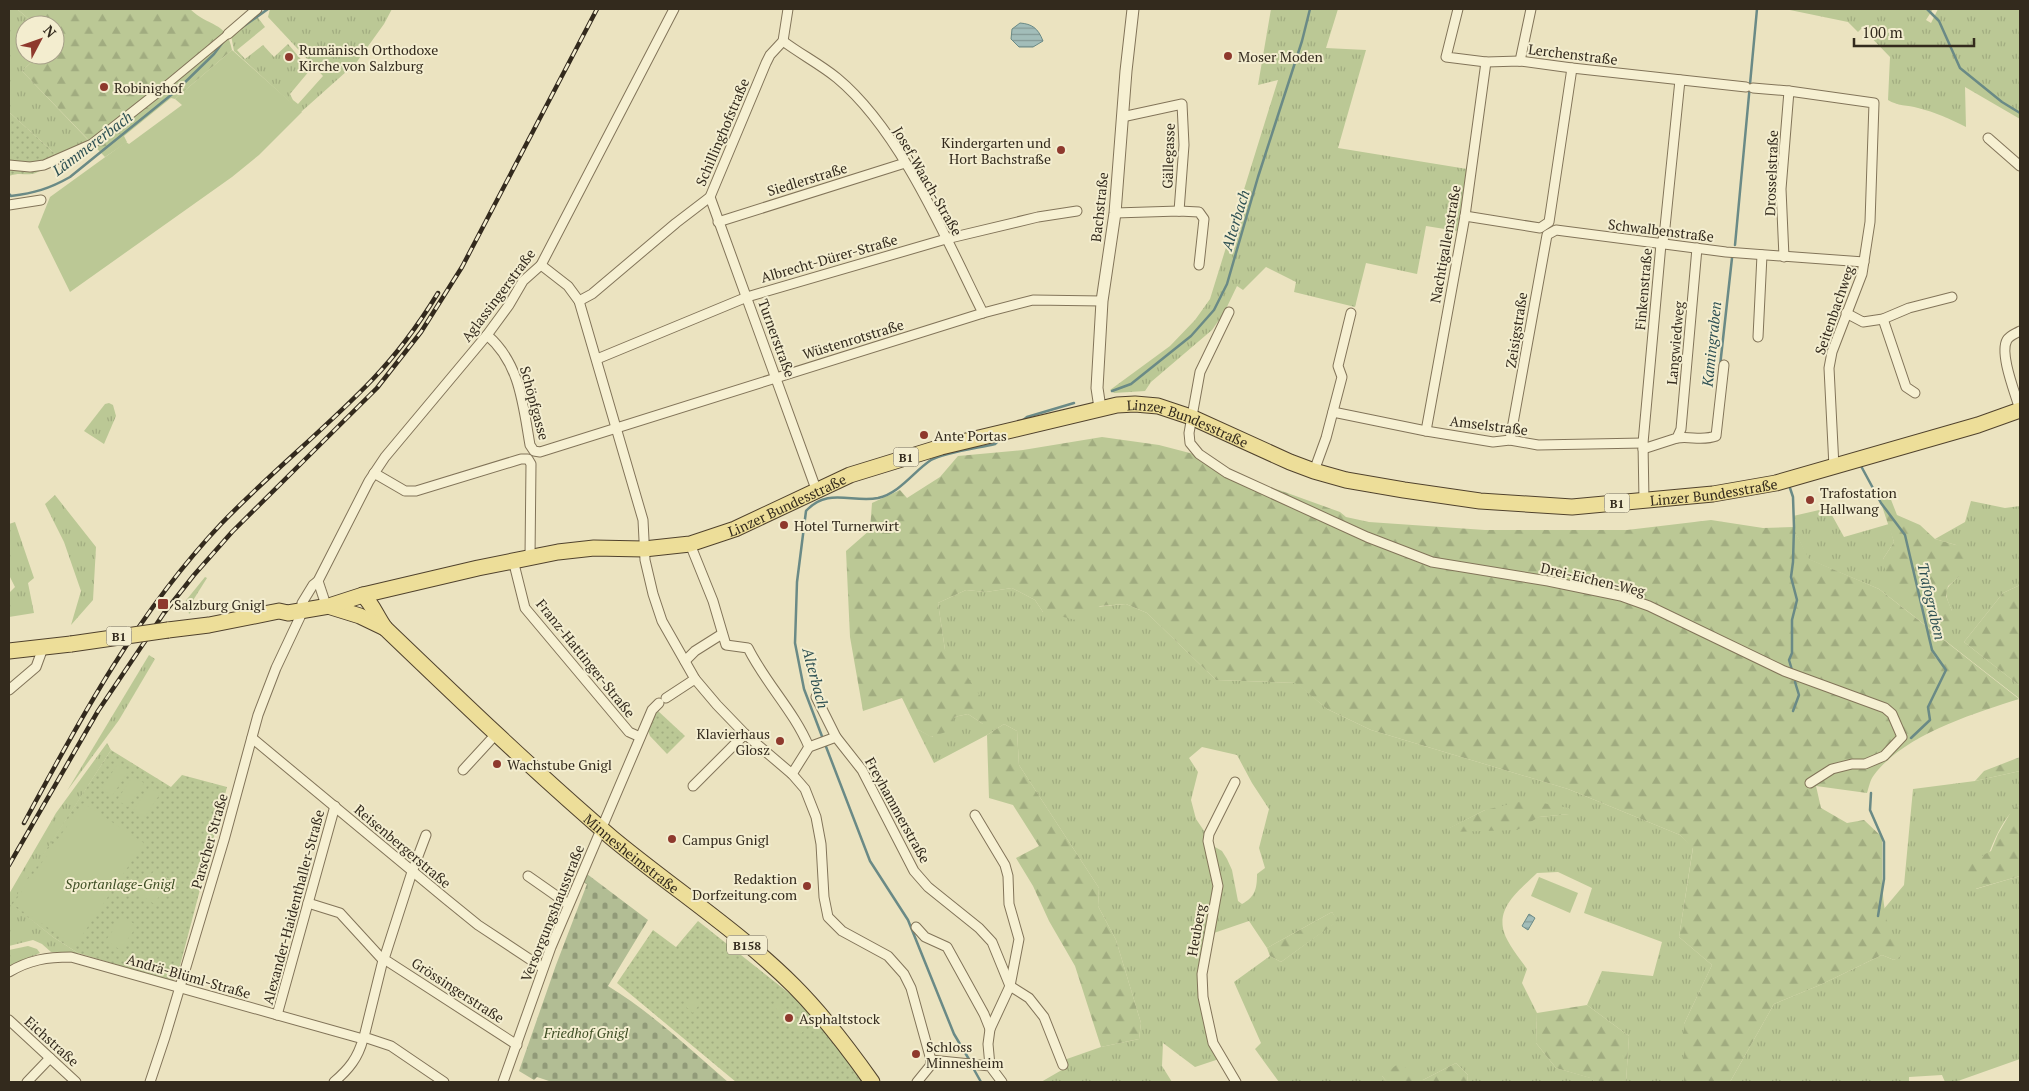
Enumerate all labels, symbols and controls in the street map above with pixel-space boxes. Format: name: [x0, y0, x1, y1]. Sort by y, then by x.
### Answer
north arrow: [15, 15, 65, 65]
scale bar: [1854, 15, 1974, 47]
text: N: [40, 21, 61, 42]
text: 100 m: [1862, 22, 1903, 42]
street label: Lerchenstraße: [1527, 39, 1619, 69]
place label: Rumänisch Orthodoxe Kirche von Salzburg: [299, 40, 438, 75]
place label: Moser Moden: [1238, 47, 1323, 66]
marker: Moser Moden: [1222, 50, 1234, 62]
marker: Rumänisch Orthodoxe Kirche von Salzburg: [283, 51, 295, 63]
street label: Schillinghofstraße: [691, 75, 753, 189]
place label: Robinighof: [114, 78, 184, 97]
marker: Robinighof: [98, 81, 110, 93]
water label: Lämmererbach: [47, 106, 136, 180]
street label: Josef-Waach-Straße: [889, 123, 967, 239]
street label: Gällegasse: [1157, 123, 1179, 189]
street label: Drosselstraße: [1760, 130, 1782, 216]
place label: Kindergarten und Hort Bachstraße: [941, 133, 1051, 168]
marker: Kindergarten und Hort Bachstraße: [1055, 144, 1067, 156]
street label: Siedlerstraße: [765, 158, 849, 200]
street label: Bachstraße: [1086, 171, 1112, 243]
street label: Nachtigallenstraße: [1425, 184, 1465, 304]
water label: Alterbach: [1216, 187, 1254, 254]
street label: Schwalbenstraße: [1607, 214, 1715, 246]
street label: Albrecht-Dürer-Straße: [758, 229, 900, 287]
street label: Aglassingerstraße: [457, 245, 539, 345]
street label: Finkenstraße: [1630, 247, 1656, 331]
street label: Seitenbachweg: [1810, 262, 1858, 357]
street label: Zeisigstraße: [1501, 291, 1531, 369]
street label: Turnerstraße: [754, 296, 800, 380]
street label: Langwiedweg: [1662, 300, 1688, 386]
water label: Kamingraben: [1696, 300, 1725, 389]
street label: Wüstenrotstraße: [800, 315, 906, 363]
street label: Schöpfgasse: [516, 364, 554, 442]
street label: Linzer Bundesstraße: [1126, 394, 1252, 451]
street label: Amselstraße: [1449, 411, 1529, 439]
place label: Ante Portas: [934, 426, 1007, 445]
marker: Ante Portas: [918, 429, 930, 441]
road number: B1: [894, 448, 918, 467]
street label: Linzer Bundesstraße: [725, 469, 849, 540]
street label: Linzer Bundesstraße: [1649, 473, 1779, 509]
place label: Trafostation Hallwang: [1820, 483, 1897, 518]
road number: B1: [1604, 493, 1630, 512]
marker: Trafostation Hallwang: [1804, 494, 1816, 506]
place label: Hotel Turnerwirt: [794, 516, 900, 535]
marker: Hotel Turnerwirt: [778, 519, 790, 531]
street label: Drei-Eichen-Weg: [1539, 558, 1648, 600]
water label: Trafograben: [1913, 560, 1951, 642]
place label: Salzburg Gnigl: [174, 595, 265, 614]
street label: Franz-Hattinger-Straße: [532, 595, 640, 721]
marker: Salzburg Gnigl: [156, 597, 170, 611]
road number: B1: [106, 626, 132, 646]
water label: Alterbach: [798, 644, 834, 711]
place label: Klavierhaus Glosz: [697, 724, 770, 759]
marker: Klavierhaus Glosz: [774, 735, 786, 747]
street label: Freyhammerstraße: [861, 754, 935, 866]
place label: Wachstube Gnigl: [507, 755, 612, 774]
marker: Wachstube Gnigl: [491, 758, 503, 770]
street label: Parscher Straße: [186, 791, 232, 891]
street label: Reisenbergerstraße: [351, 800, 455, 892]
street label: Alexander-Haidenthaller-Straße: [258, 807, 328, 1007]
street label: Minnesheimstraße: [580, 809, 684, 897]
place label: Campus Gnigl: [682, 830, 769, 849]
marker: Campus Gnigl: [666, 833, 678, 845]
street label: Versorgungshausstraße: [516, 842, 588, 984]
place label: Redaktion Dorfzeitung.com: [692, 869, 798, 904]
park label: Sportanlage-Gnigl: [65, 874, 175, 893]
marker: Redaktion Dorfzeitung.com: [801, 880, 813, 892]
street label: Heuberg: [1182, 902, 1210, 958]
road number: B158: [727, 936, 767, 954]
street label: Andrä-Blüml-Straße: [125, 949, 253, 1003]
street label: Grössingerstraße: [408, 953, 508, 1027]
place label: Asphaltstock: [799, 1009, 881, 1028]
street label: Eichstraße: [21, 1012, 83, 1070]
marker: Asphaltstock: [783, 1012, 795, 1024]
park label: Friedhof Gnigl: [543, 1023, 628, 1042]
place label: Schloss Minnesheim: [926, 1037, 1004, 1072]
marker: Schloss Minnesheim: [910, 1048, 922, 1060]

